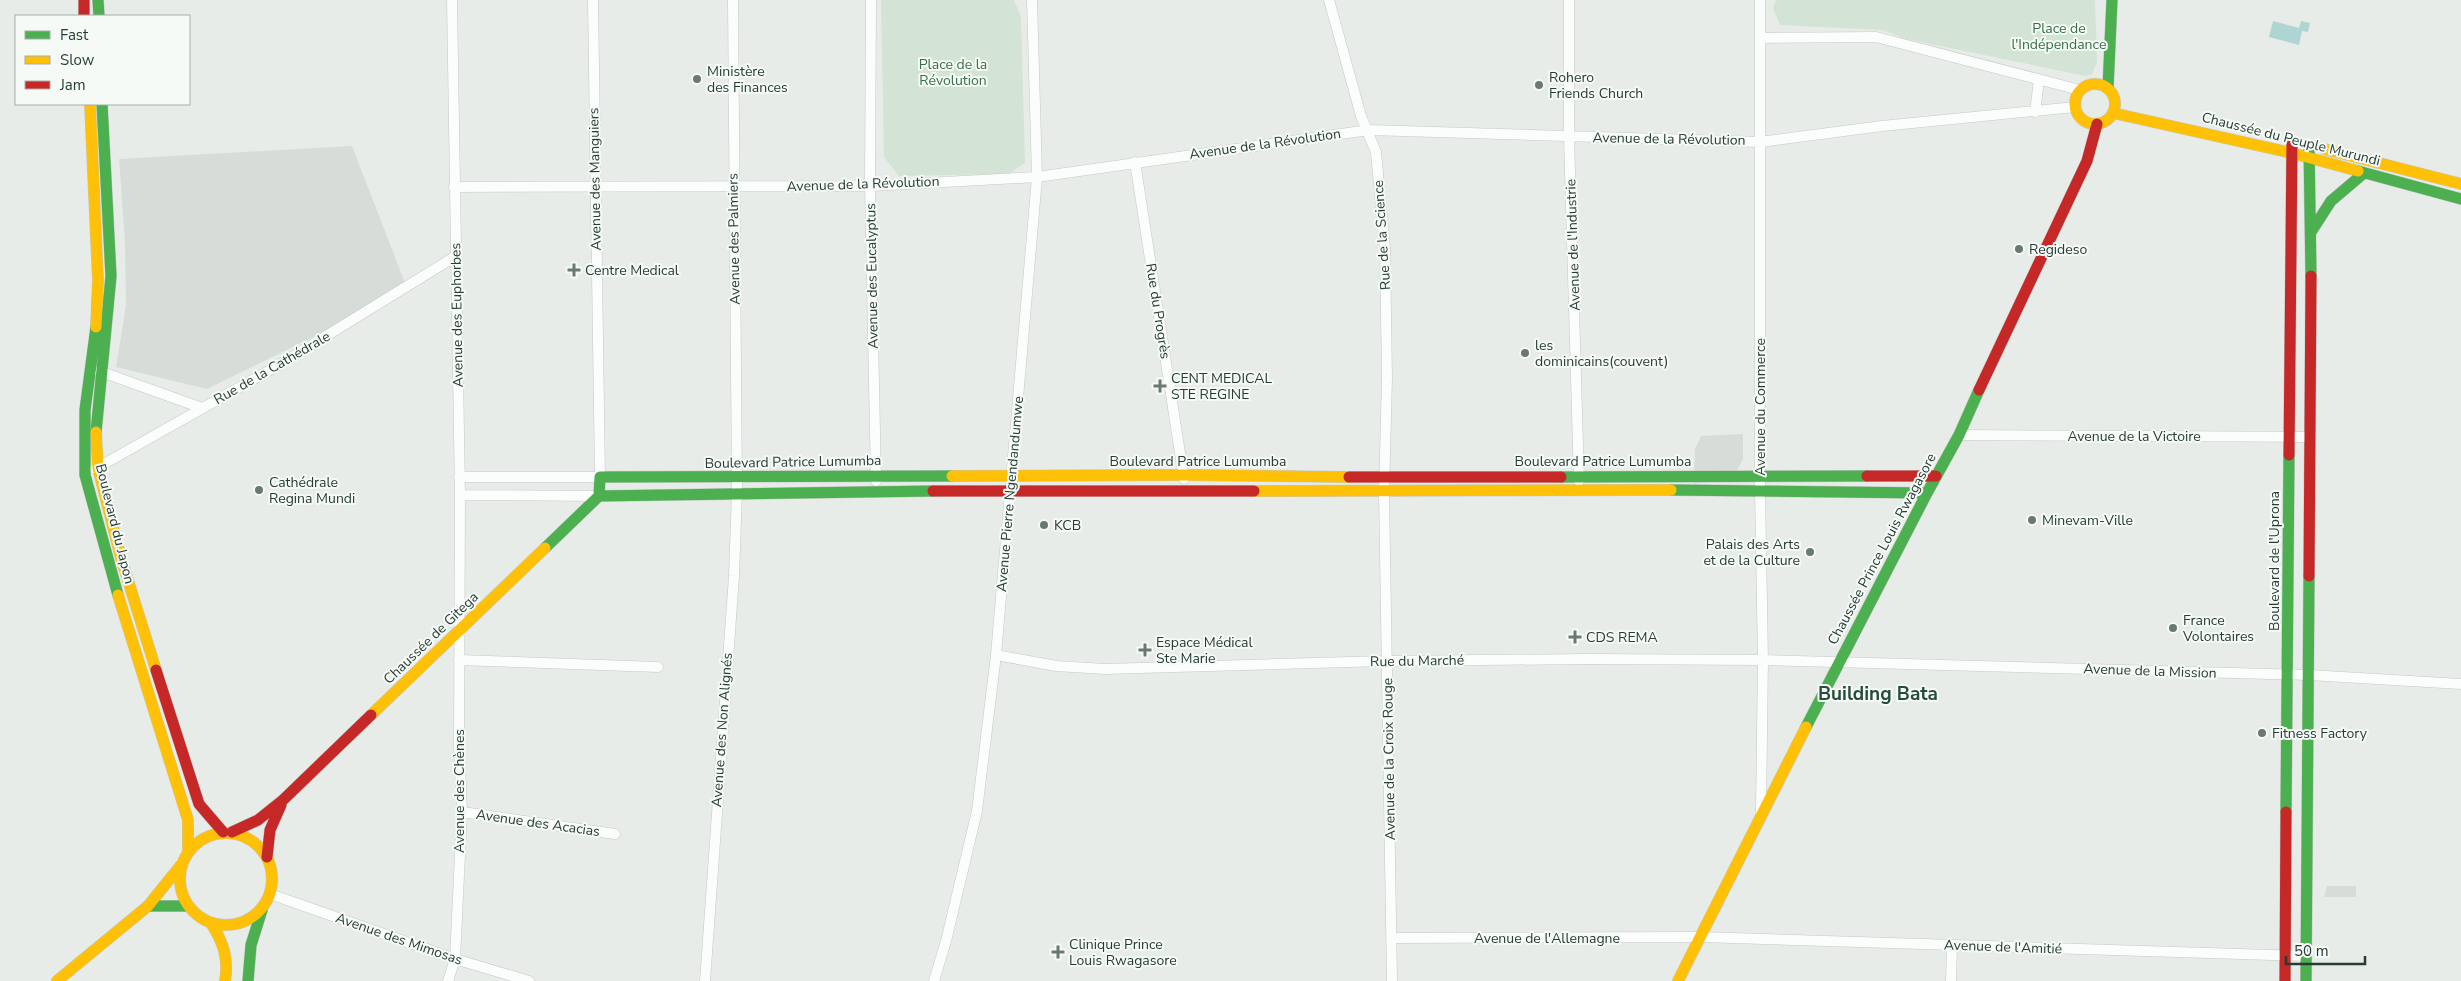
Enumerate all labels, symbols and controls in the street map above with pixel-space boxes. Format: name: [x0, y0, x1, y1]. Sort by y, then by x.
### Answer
legend: [15, 15, 190, 105]
park label: Place de l'Indépendance: [2012, 19, 2106, 54]
text: Fast: [60, 25, 89, 45]
text: Slow: [60, 50, 95, 70]
park label: Place de la Révolution: [919, 55, 987, 90]
place label: Ministère des Finances: [707, 62, 788, 97]
place label: Rohero Friends Church: [1549, 68, 1643, 103]
marker: Ministère des Finances: [691, 73, 703, 85]
text: Jam: [59, 75, 86, 95]
marker: Rohero Friends Church: [1533, 79, 1545, 91]
street label: Avenue des Manguiers: [584, 107, 606, 251]
street label: Chaussée du Peuple Murundi: [2200, 108, 2382, 170]
street label: Avenue de la Révolution: [1188, 124, 1342, 164]
street label: Avenue de la Révolution: [1592, 128, 1746, 150]
street label: Avenue de la Révolution: [786, 172, 940, 196]
street label: Avenue des Palmiers: [723, 173, 745, 305]
street label: Rue de la Science: [1369, 179, 1395, 291]
street label: Avenue de l'Industrie: [1561, 179, 1585, 311]
street label: Avenue des Eucalyptus: [861, 203, 883, 349]
place label: Regideso: [2029, 240, 2087, 259]
street label: Avenue des Euphorbes: [446, 242, 468, 387]
marker: Regideso: [2013, 243, 2025, 255]
place label: Centre Medical: [585, 261, 680, 280]
street label: Rue du Progrès: [1141, 262, 1175, 360]
marker: Centre Medical: [567, 263, 581, 277]
street label: Rue de la Cathédrale: [210, 327, 334, 409]
place label: les dominicains(couvent): [1535, 336, 1668, 371]
street label: Avenue du Commerce: [1751, 338, 1770, 476]
marker: les dominicains(couvent): [1519, 347, 1531, 359]
place label: CENT MEDICAL STE REGINE: [1171, 369, 1272, 404]
marker: CENT MEDICAL STE REGINE: [1153, 379, 1167, 393]
street label: Avenue Pierre Ngendandumwe: [992, 395, 1028, 593]
street label: Avenue de la Victoire: [2067, 427, 2201, 446]
street label: Chaussée Prince Louis Rwagasore: [1823, 450, 1941, 648]
street label: Boulevard Patrice Lumumba: [704, 451, 882, 473]
street label: Boulevard Patrice Lumumba: [1110, 452, 1286, 471]
street label: Boulevard Patrice Lumumba: [1515, 452, 1691, 471]
street label: Boulevard du Japon: [91, 462, 139, 586]
place label: Cathédrale Regina Mundi: [269, 473, 355, 508]
marker: Cathédrale Regina Mundi: [253, 484, 265, 496]
street label: Boulevard de l'Uprona: [2265, 491, 2284, 631]
place label: Minevam-Ville: [2042, 511, 2133, 530]
marker: Minevam-Ville: [2026, 514, 2038, 526]
place label: KCB: [1054, 516, 1081, 535]
marker: KCB: [1038, 519, 1050, 531]
place label: Palais des Arts et de la Culture: [1703, 535, 1800, 570]
marker: Palais des Arts et de la Culture: [1804, 546, 1816, 558]
street label: Chaussée de Gitega: [379, 588, 483, 688]
place label: France Volontaires: [2182, 611, 2254, 646]
marker: France Volontaires: [2167, 622, 2179, 634]
place label: CDS REMA: [1586, 628, 1658, 647]
marker: CDS REMA: [1568, 630, 1582, 644]
place label: Espace Médical Ste Marie: [1156, 633, 1253, 668]
marker: Espace Médical Ste Marie: [1138, 643, 1152, 657]
street label: Rue du Marché: [1370, 651, 1464, 671]
street label: Avenue des Non Alignés: [707, 652, 737, 808]
street label: Avenue de la Mission: [2083, 659, 2217, 683]
street label: Avenue de la Croix Rouge: [1378, 678, 1400, 840]
district label: Building Bata: [1818, 681, 1938, 707]
place label: Fitness Factory: [2272, 724, 2368, 743]
marker: Fitness Factory: [2256, 727, 2268, 739]
street label: Avenue des Chènes: [450, 729, 469, 853]
street label: Avenue des Acacias: [475, 805, 601, 841]
street label: Avenue des Mimosas: [333, 908, 465, 970]
street label: Avenue de l'Allemagne: [1474, 929, 1620, 948]
scale bar: [2286, 934, 2365, 966]
place label: Clinique Prince Louis Rwagasore: [1069, 935, 1177, 970]
street label: Avenue de l'Amitié: [1944, 935, 2062, 959]
text: 50 m: [2294, 941, 2329, 961]
marker: Clinique Prince Louis Rwagasore: [1051, 945, 1065, 959]

